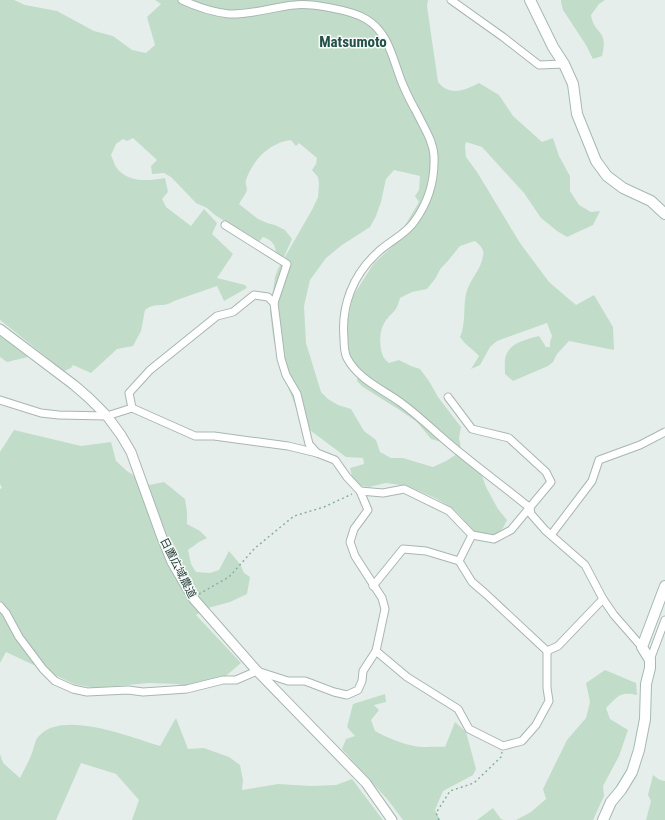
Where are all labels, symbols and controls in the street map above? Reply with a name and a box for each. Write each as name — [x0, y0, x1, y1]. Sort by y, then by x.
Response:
district label: Matsumoto — [319, 33, 387, 51]
street label: 日置広域農道 — [157, 536, 199, 600]

